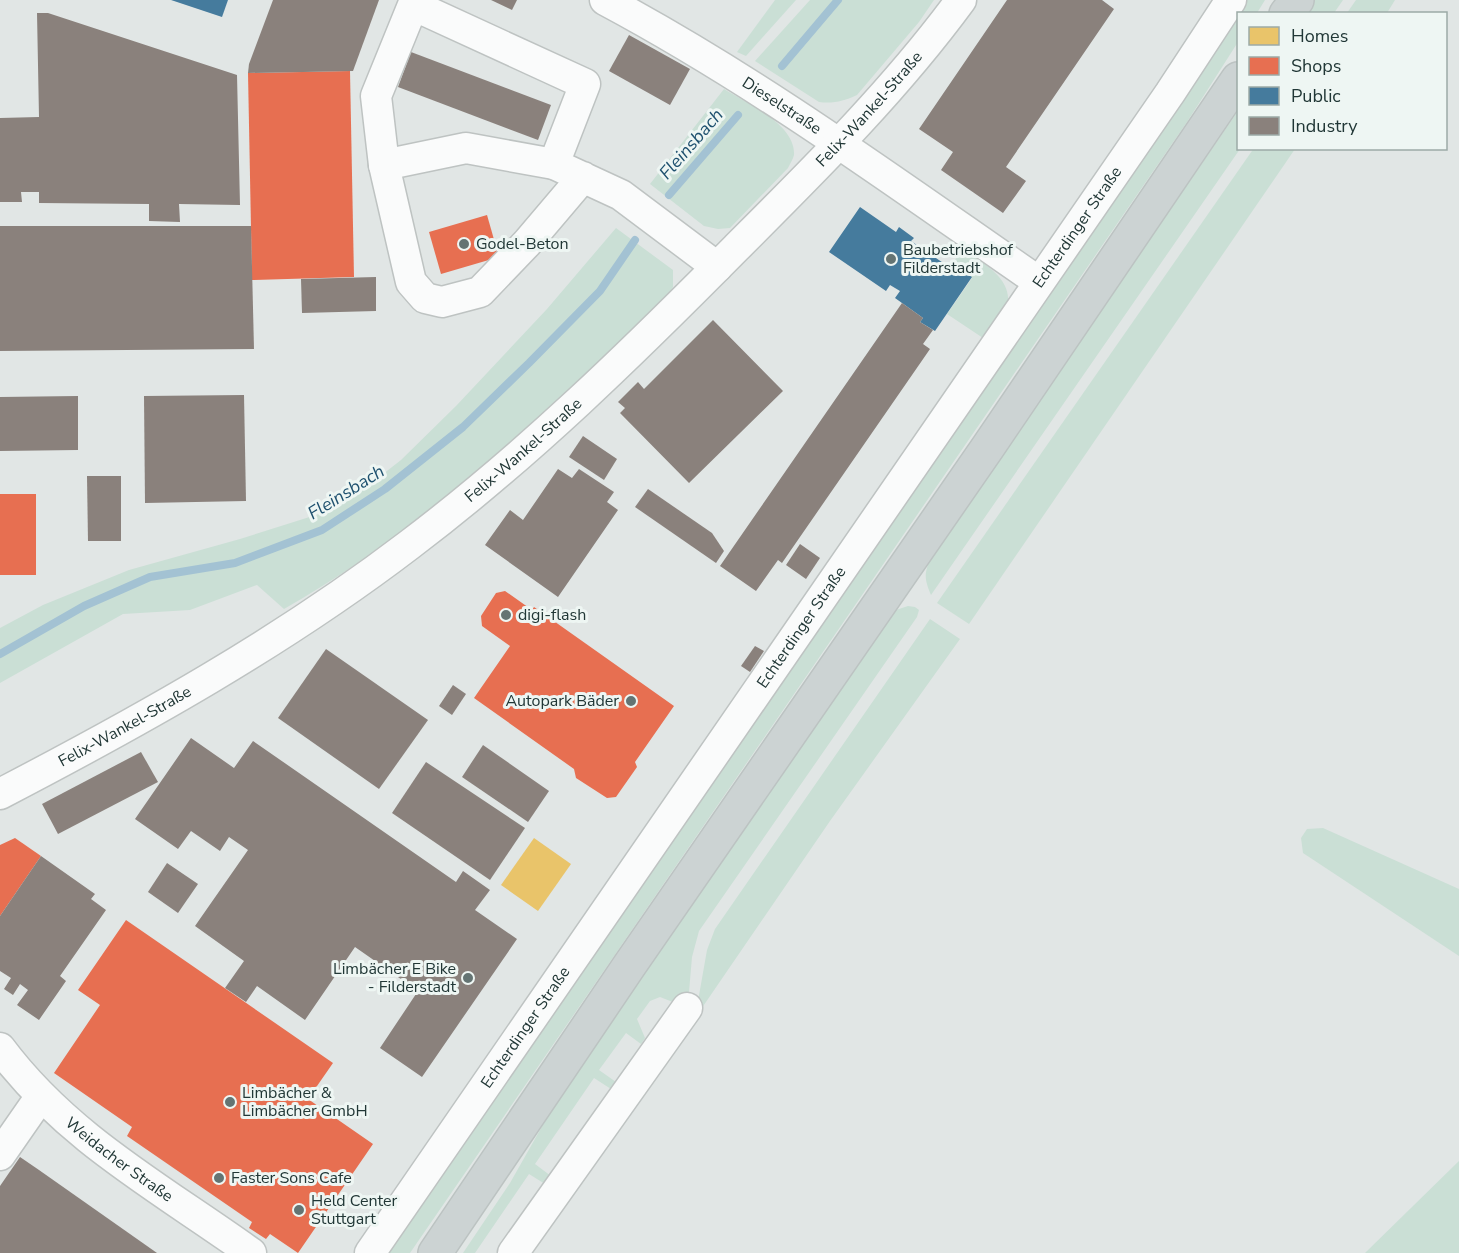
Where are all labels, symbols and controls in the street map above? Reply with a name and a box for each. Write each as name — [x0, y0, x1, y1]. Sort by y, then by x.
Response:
legend — [1237, 12, 1447, 150]
text: Homes — [1291, 24, 1348, 48]
street label: Felix-Wankel-Straße — [811, 47, 927, 172]
text: Shops — [1291, 54, 1341, 78]
street label: Dieselstraße — [738, 72, 826, 140]
text: Public — [1291, 84, 1341, 108]
water label: Fleinsbach — [654, 104, 728, 184]
text: Industry — [1291, 114, 1358, 138]
street label: Echterdinger Straße — [1028, 162, 1127, 293]
place label: Godel-Beton — [476, 233, 569, 255]
marker: Godel-Beton — [457, 237, 471, 251]
place label: Baubetriebshof Filderstadt — [903, 239, 1014, 279]
marker: Baubetriebshof Filderstadt — [884, 252, 898, 266]
street label: Felix-Wankel-Straße — [460, 393, 587, 508]
water label: Fleinsbach — [303, 459, 389, 525]
street label: Echterdinger Straße — [752, 562, 851, 693]
place label: digi-flash — [518, 604, 586, 626]
marker: digi-flash — [499, 608, 513, 622]
street label: Felix-Wankel-Straße — [55, 681, 195, 772]
place label: Autopark Bäder — [505, 690, 619, 712]
marker: Autopark Bäder — [624, 694, 638, 708]
place label: Limbächer E Bike - Filderstadt — [333, 958, 456, 998]
street label: Echterdinger Straße — [476, 962, 575, 1093]
marker: Limbächer E Bike - Filderstadt — [461, 971, 475, 985]
place label: Limbächer & Limbächer GmbH — [242, 1082, 368, 1122]
marker: Limbächer & Limbächer GmbH — [223, 1095, 237, 1109]
street label: Weidacher Straße — [60, 1112, 177, 1207]
place label: Faster Sons Cafe — [231, 1167, 352, 1189]
marker: Faster Sons Cafe — [212, 1171, 226, 1185]
place label: Held Center Stuttgart — [311, 1190, 398, 1230]
marker: Held Center Stuttgart — [292, 1203, 306, 1217]

